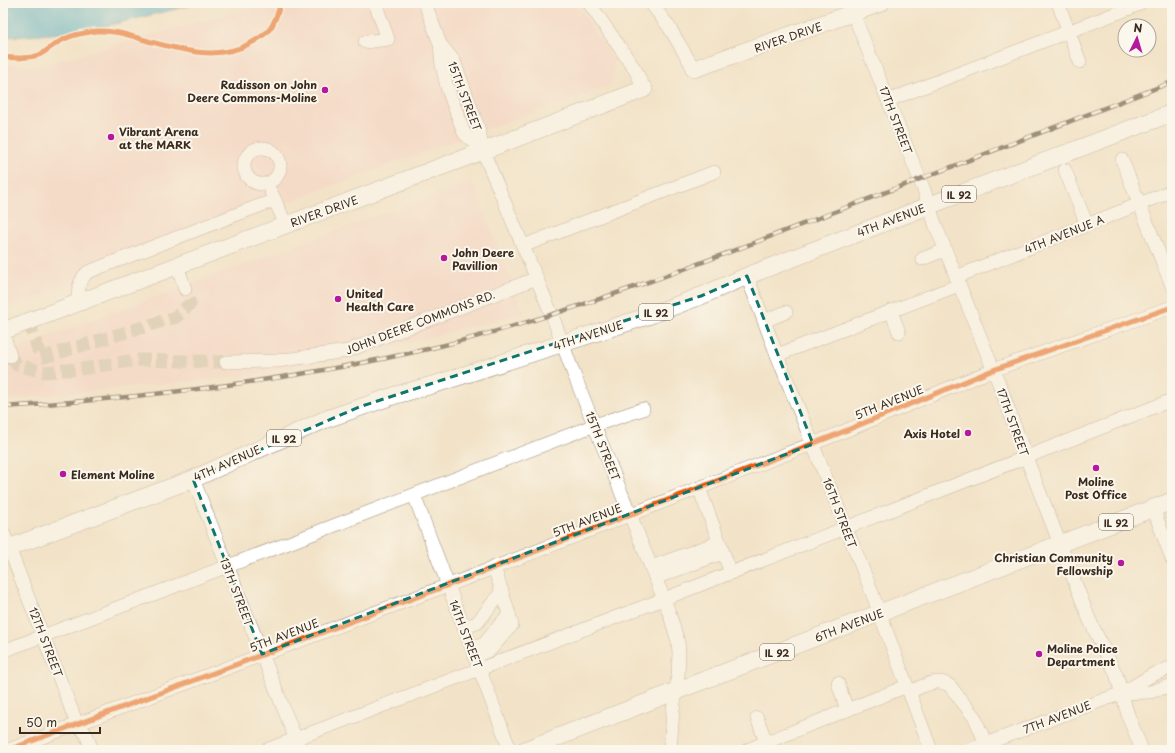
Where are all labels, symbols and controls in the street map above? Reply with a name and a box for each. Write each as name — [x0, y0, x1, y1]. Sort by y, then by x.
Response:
street label: RIVER DRIVE — [752, 17, 824, 57]
north arrow — [1117, 18, 1157, 58]
text: N — [1133, 19, 1143, 36]
street label: 15TH STREET — [444, 59, 486, 133]
place label: Radisson on John Deere Commons-Moline — [187, 76, 318, 106]
street label: 17TH STREET — [875, 84, 917, 157]
marker: Radisson on John Deere Commons-Moline — [320, 85, 330, 95]
place label: Vibrant Arena at the MARK — [119, 123, 199, 153]
marker: Vibrant Arena at the MARK — [106, 132, 116, 142]
road number: IL 92 — [942, 186, 976, 202]
street label: RIVER DRIVE — [288, 191, 360, 231]
street label: 4TH AVENUE — [854, 199, 928, 241]
street label: 4TH AVENUE A — [1022, 210, 1106, 258]
place label: John Deere Pavillion — [452, 244, 514, 274]
marker: John Deere Pavillion — [439, 253, 449, 263]
place label: United Health Care — [346, 285, 414, 315]
street label: JOHN DEERE COMMONS RD. — [343, 286, 497, 358]
marker: United Health Care — [333, 294, 343, 304]
road number: IL 92 — [639, 304, 673, 320]
street label: 4TH AVENUE — [551, 316, 625, 354]
street label: 5TH AVENUE — [852, 380, 926, 424]
street label: 17TH STREET — [993, 385, 1033, 459]
street label: 15TH STREET — [581, 409, 625, 483]
place label: Axis Hotel — [904, 425, 960, 442]
marker: Axis Hotel — [963, 428, 973, 438]
road number: IL 92 — [267, 430, 301, 446]
street label: 4TH AVENUE — [191, 441, 264, 485]
marker: Moline Post Office — [1091, 463, 1101, 473]
place label: Element Moline — [71, 466, 156, 483]
marker: Element Moline — [58, 469, 68, 479]
place label: Moline Post Office — [1065, 473, 1127, 503]
street label: 16TH STREET — [819, 475, 861, 551]
street label: 5TH AVENUE — [550, 499, 624, 541]
road number: IL 92 — [1099, 514, 1133, 530]
place label: Christian Community Fellowship — [994, 549, 1113, 579]
street label: 13TH STREET — [216, 555, 258, 629]
marker: Christian Community Fellowship — [1116, 558, 1126, 568]
street label: 14TH STREET — [445, 597, 487, 671]
street label: 6TH AVENUE — [812, 604, 886, 646]
street label: 12TH STREET — [25, 605, 67, 680]
street label: 5TH AVENUE — [247, 614, 321, 656]
place label: Moline Police Department — [1047, 640, 1118, 670]
road number: IL 92 — [760, 644, 794, 660]
marker: Moline Police Department — [1034, 649, 1044, 659]
street label: 7TH AVENUE — [1021, 696, 1094, 738]
scale bar — [20, 709, 100, 735]
text: 50 m — [26, 713, 57, 731]

